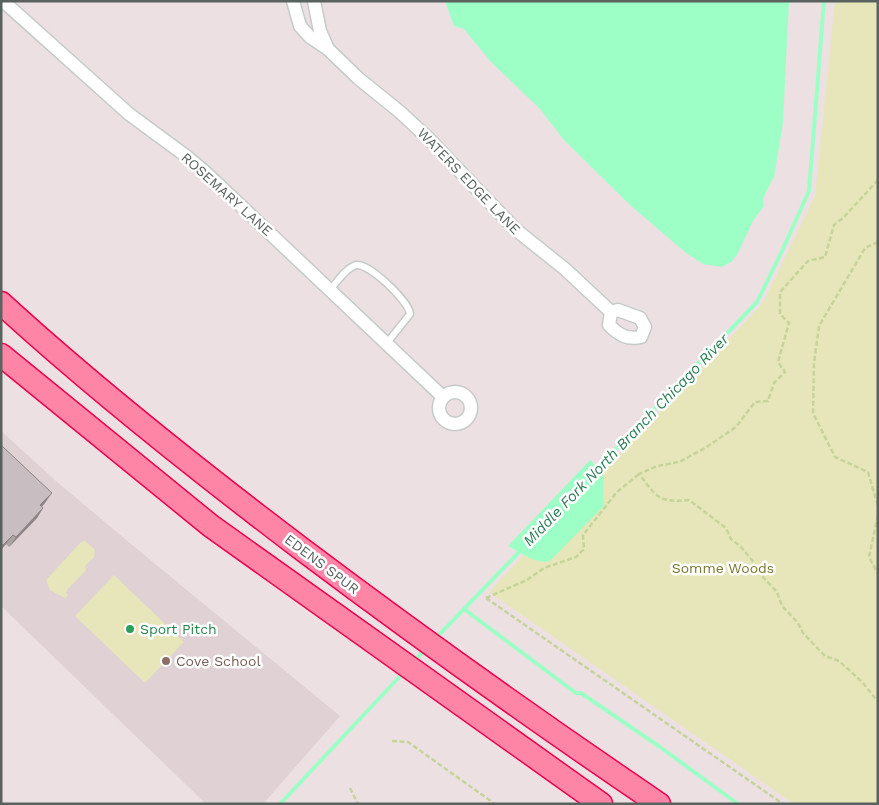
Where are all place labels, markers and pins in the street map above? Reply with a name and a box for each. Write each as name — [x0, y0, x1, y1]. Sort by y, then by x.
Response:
place label: Sport Pitch — [140, 621, 217, 637]
marker: Sport Pitch — [124, 623, 136, 635]
place label: Cove School — [176, 653, 261, 669]
marker: Cove School — [160, 655, 172, 667]

